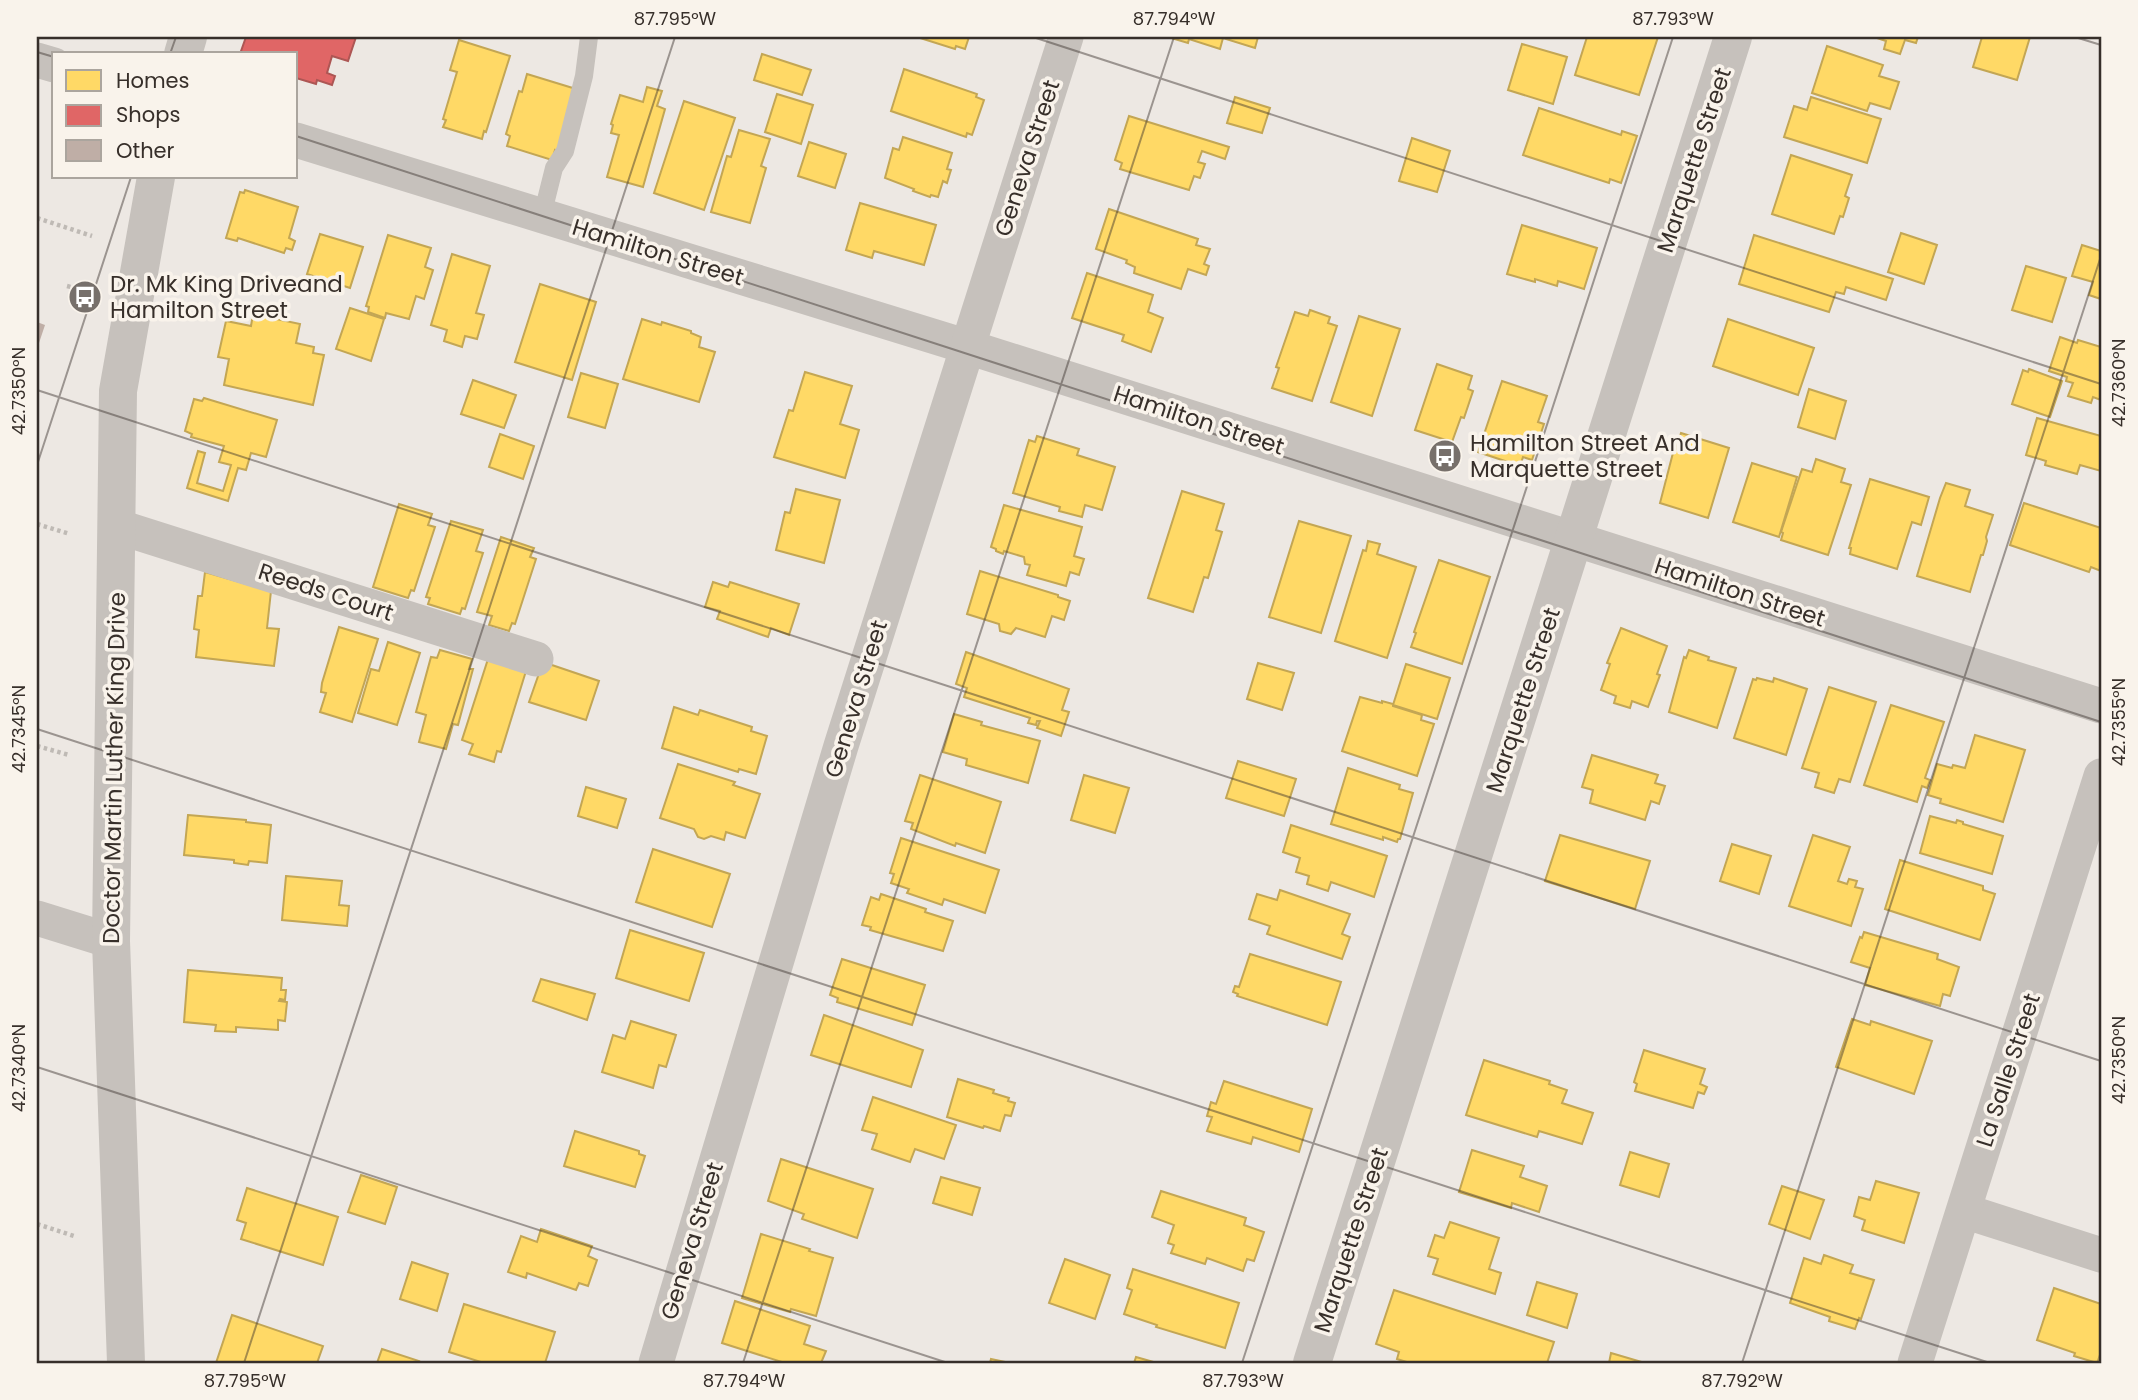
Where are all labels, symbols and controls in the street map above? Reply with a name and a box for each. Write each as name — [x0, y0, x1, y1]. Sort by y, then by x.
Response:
text: 87.795°W — [634, 6, 717, 31]
text: 87.794°W — [1133, 6, 1216, 31]
text: 87.793°W — [1632, 6, 1714, 31]
legend — [52, 52, 298, 178]
street label: Marquette Street — [1649, 63, 1739, 257]
text: Homes — [116, 66, 190, 95]
street label: Geneva Street — [987, 76, 1067, 240]
text: Shops — [116, 100, 180, 129]
text: Other — [116, 136, 175, 165]
street label: Hamilton Street — [568, 211, 748, 293]
place label: Dr. Mk King Driveand Hamilton Street — [110, 268, 343, 326]
bus stop icon: Dr. Mk King Driveand Hamilton Street — [66, 278, 104, 316]
text: 42.7360°N — [2106, 339, 2131, 427]
text: 42.7350°N — [6, 347, 31, 435]
street label: Hamilton Street — [1110, 377, 1288, 463]
place label: Hamilton Street And Marquette Street — [1470, 427, 1700, 485]
bus stop icon: Hamilton Street And Marquette Street — [1426, 437, 1464, 475]
street label: Hamilton Street — [1651, 549, 1829, 635]
street label: Reeds Court — [254, 555, 398, 629]
street label: Doctor Martin Luther King Drive — [95, 592, 133, 944]
street label: Marquette Street — [1478, 603, 1568, 797]
street label: Geneva Street — [817, 616, 895, 782]
text: 42.7355°N — [2106, 678, 2131, 766]
text: 42.7345°N — [6, 685, 31, 773]
street label: La Salle Street — [1968, 989, 2048, 1151]
text: 42.7350°N — [2106, 1016, 2131, 1104]
text: 42.7340°N — [6, 1024, 31, 1112]
street label: Marquette Street — [1306, 1143, 1396, 1337]
street label: Geneva Street — [653, 1158, 731, 1324]
text: 87.795°W — [204, 1368, 287, 1393]
text: 87.794°W — [703, 1368, 786, 1393]
text: 87.793°W — [1202, 1368, 1284, 1393]
text: 87.792°W — [1701, 1368, 1783, 1393]

